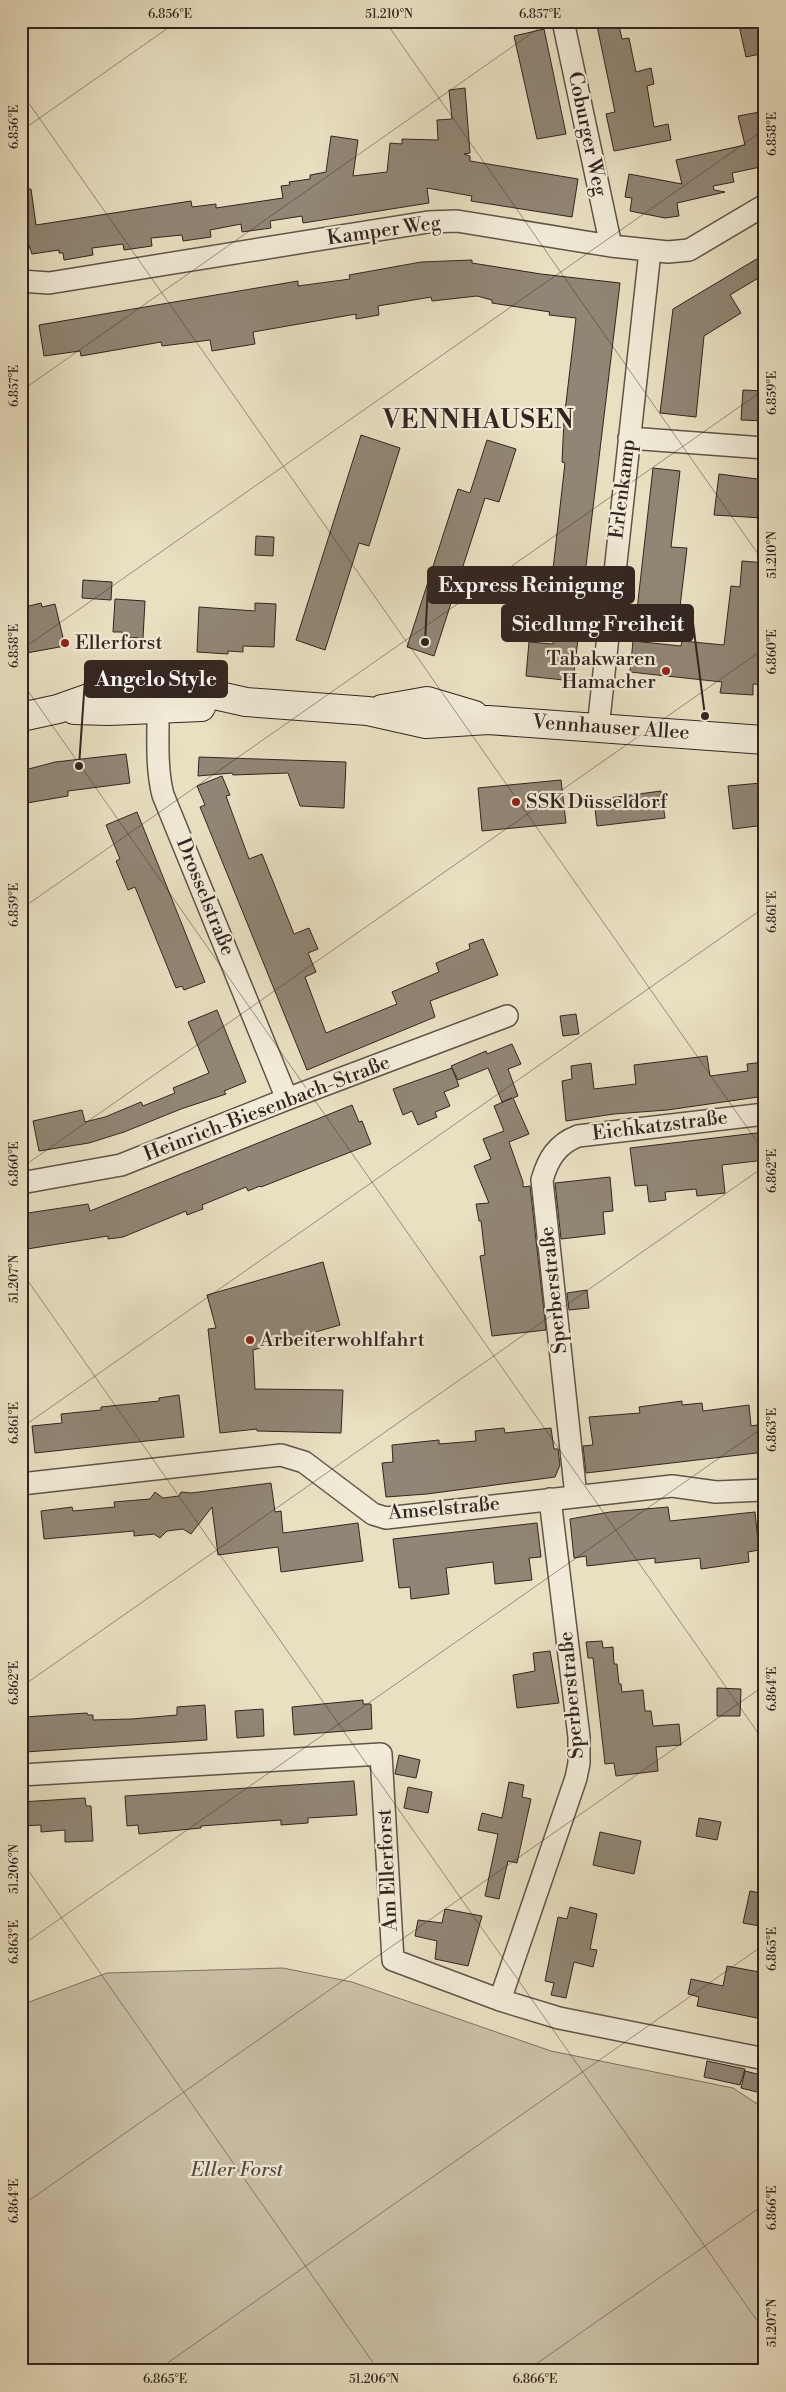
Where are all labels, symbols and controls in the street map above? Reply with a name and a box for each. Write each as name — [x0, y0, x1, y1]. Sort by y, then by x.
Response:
text: 6.856°E — [148, 7, 192, 22]
text: 51.210°N — [365, 7, 413, 22]
text: 6.857°E — [519, 7, 561, 22]
street label: Coburger Weg — [562, 70, 613, 199]
text: 6.856°E — [7, 105, 22, 149]
text: 6.858°E — [765, 112, 780, 156]
street label: Kamper Weg — [325, 211, 443, 251]
text: 6.857°E — [7, 365, 22, 407]
text: 6.859°E — [765, 371, 780, 415]
district label: VENNHAUSEN — [382, 405, 575, 436]
street label: Erlenkamp — [604, 438, 642, 540]
text: 51.210°N — [765, 531, 780, 579]
callout: Express Reinigung — [428, 567, 634, 603]
text: Express Reinigung — [438, 573, 625, 599]
callout: Siedlung Freiheit — [502, 605, 693, 641]
text: Siedlung Freiheit — [512, 612, 685, 638]
text: 6.858°E — [7, 624, 22, 668]
text: 6.860°E — [765, 629, 780, 675]
place label: Ellerforst — [75, 631, 163, 656]
marker: Ellerforst — [59, 637, 71, 649]
place label: Tabakwaren Hamacher — [547, 647, 656, 695]
callout: Angelo Style — [85, 661, 227, 697]
marker: Tabakwaren Hamacher — [660, 665, 672, 677]
text: Angelo Style — [94, 667, 217, 693]
street label: Vennhauser Allee — [531, 710, 690, 746]
place label: SSK Düsseldorf — [526, 790, 668, 815]
marker: SSK Düsseldorf — [510, 796, 522, 808]
street label: Drosselstraße — [170, 834, 240, 960]
text: 6.859°E — [7, 883, 22, 927]
text: 6.861°E — [765, 891, 780, 933]
street label: Heinrich-Biesenbach-Straße — [140, 1050, 394, 1168]
street label: Eichkatzstraße — [591, 1105, 729, 1147]
text: 6.860°E — [7, 1141, 22, 1187]
text: 6.862°E — [765, 1149, 780, 1193]
street label: Sperberstraße — [535, 1225, 573, 1355]
text: 51.207°N — [7, 1255, 22, 1303]
place label: Arbeiterwohlfahrt — [259, 1328, 425, 1353]
marker: Arbeiterwohlfahrt — [244, 1334, 256, 1346]
text: 6.861°E — [7, 1402, 22, 1444]
text: 6.863°E — [765, 1408, 780, 1452]
street label: Amselstraße — [386, 1492, 501, 1526]
street label: Sperberstraße — [554, 1630, 590, 1760]
text: 6.862°E — [7, 1661, 22, 1705]
text: 6.864°E — [765, 1667, 780, 1711]
street label: Am Ellerforst — [372, 1808, 404, 1933]
text: 51.206°N — [7, 1844, 22, 1894]
text: 6.863°E — [7, 1920, 22, 1964]
text: 6.865°E — [765, 1927, 780, 1971]
park label: Eller Forst — [190, 2158, 284, 2183]
text: 6.864°E — [7, 2179, 22, 2223]
text: 6.866°E — [765, 2186, 780, 2230]
text: 51.207°N — [765, 2299, 780, 2347]
text: 6.865°E — [143, 2372, 187, 2387]
text: 51.206°N — [349, 2372, 399, 2387]
text: 6.866°E — [513, 2372, 557, 2387]

